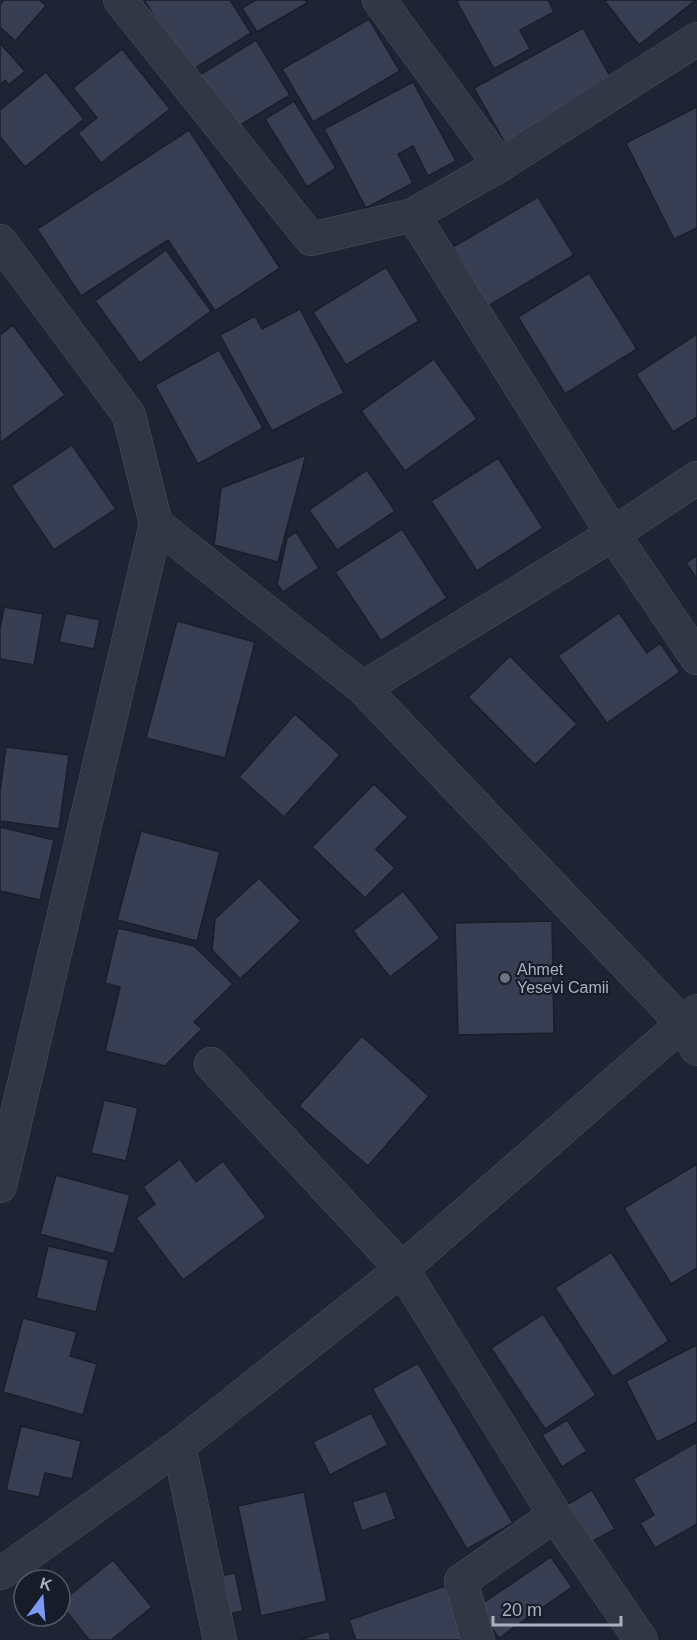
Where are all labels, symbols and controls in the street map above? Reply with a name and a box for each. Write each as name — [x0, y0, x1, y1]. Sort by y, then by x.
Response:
place label: Ahmet Yesevi Camii — [517, 961, 609, 996]
marker: Ahmet Yesevi Camii — [498, 971, 512, 985]
north arrow — [12, 1568, 72, 1628]
text: K — [38, 1574, 54, 1594]
scale bar — [493, 1589, 620, 1627]
text: 20 m — [502, 1600, 542, 1620]

